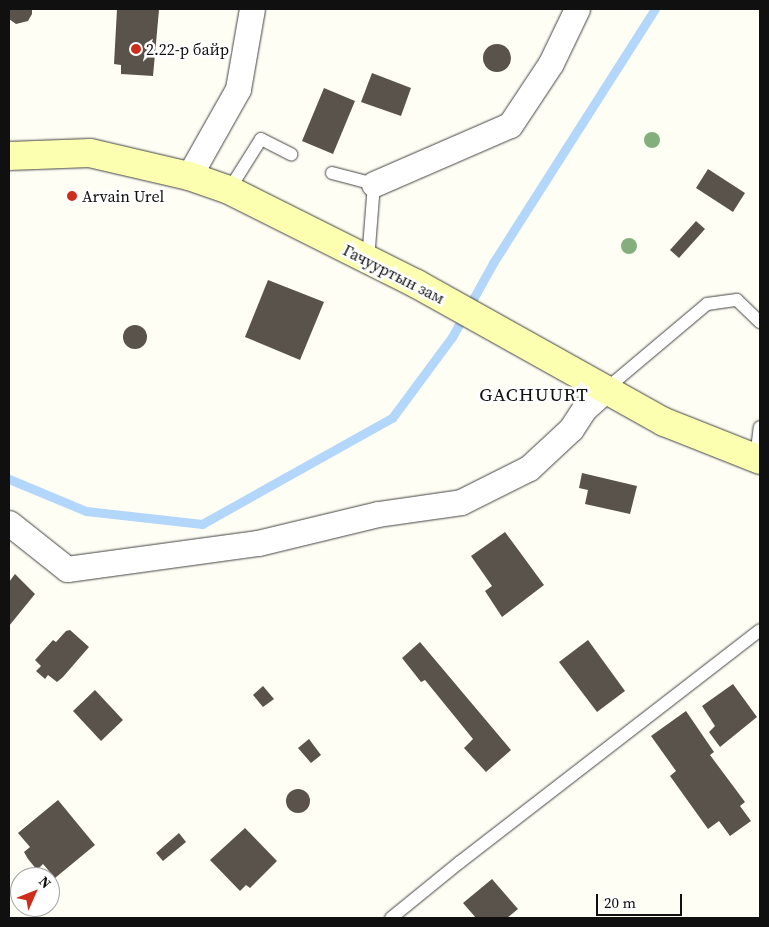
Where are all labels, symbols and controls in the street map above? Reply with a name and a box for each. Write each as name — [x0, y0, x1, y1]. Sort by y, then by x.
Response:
place label: 2.22-р байр — [146, 39, 229, 59]
marker: 2.22-р байр — [130, 43, 142, 55]
place label: Arvain Urel — [82, 186, 164, 206]
marker: Arvain Urel — [66, 190, 78, 202]
street label: Гачууртын зам — [340, 240, 448, 308]
district label: GACHUURT — [478, 384, 590, 406]
north arrow — [10, 867, 60, 917]
text: N — [34, 872, 56, 893]
scale bar — [599, 884, 685, 916]
text: 20 m — [604, 892, 636, 913]

